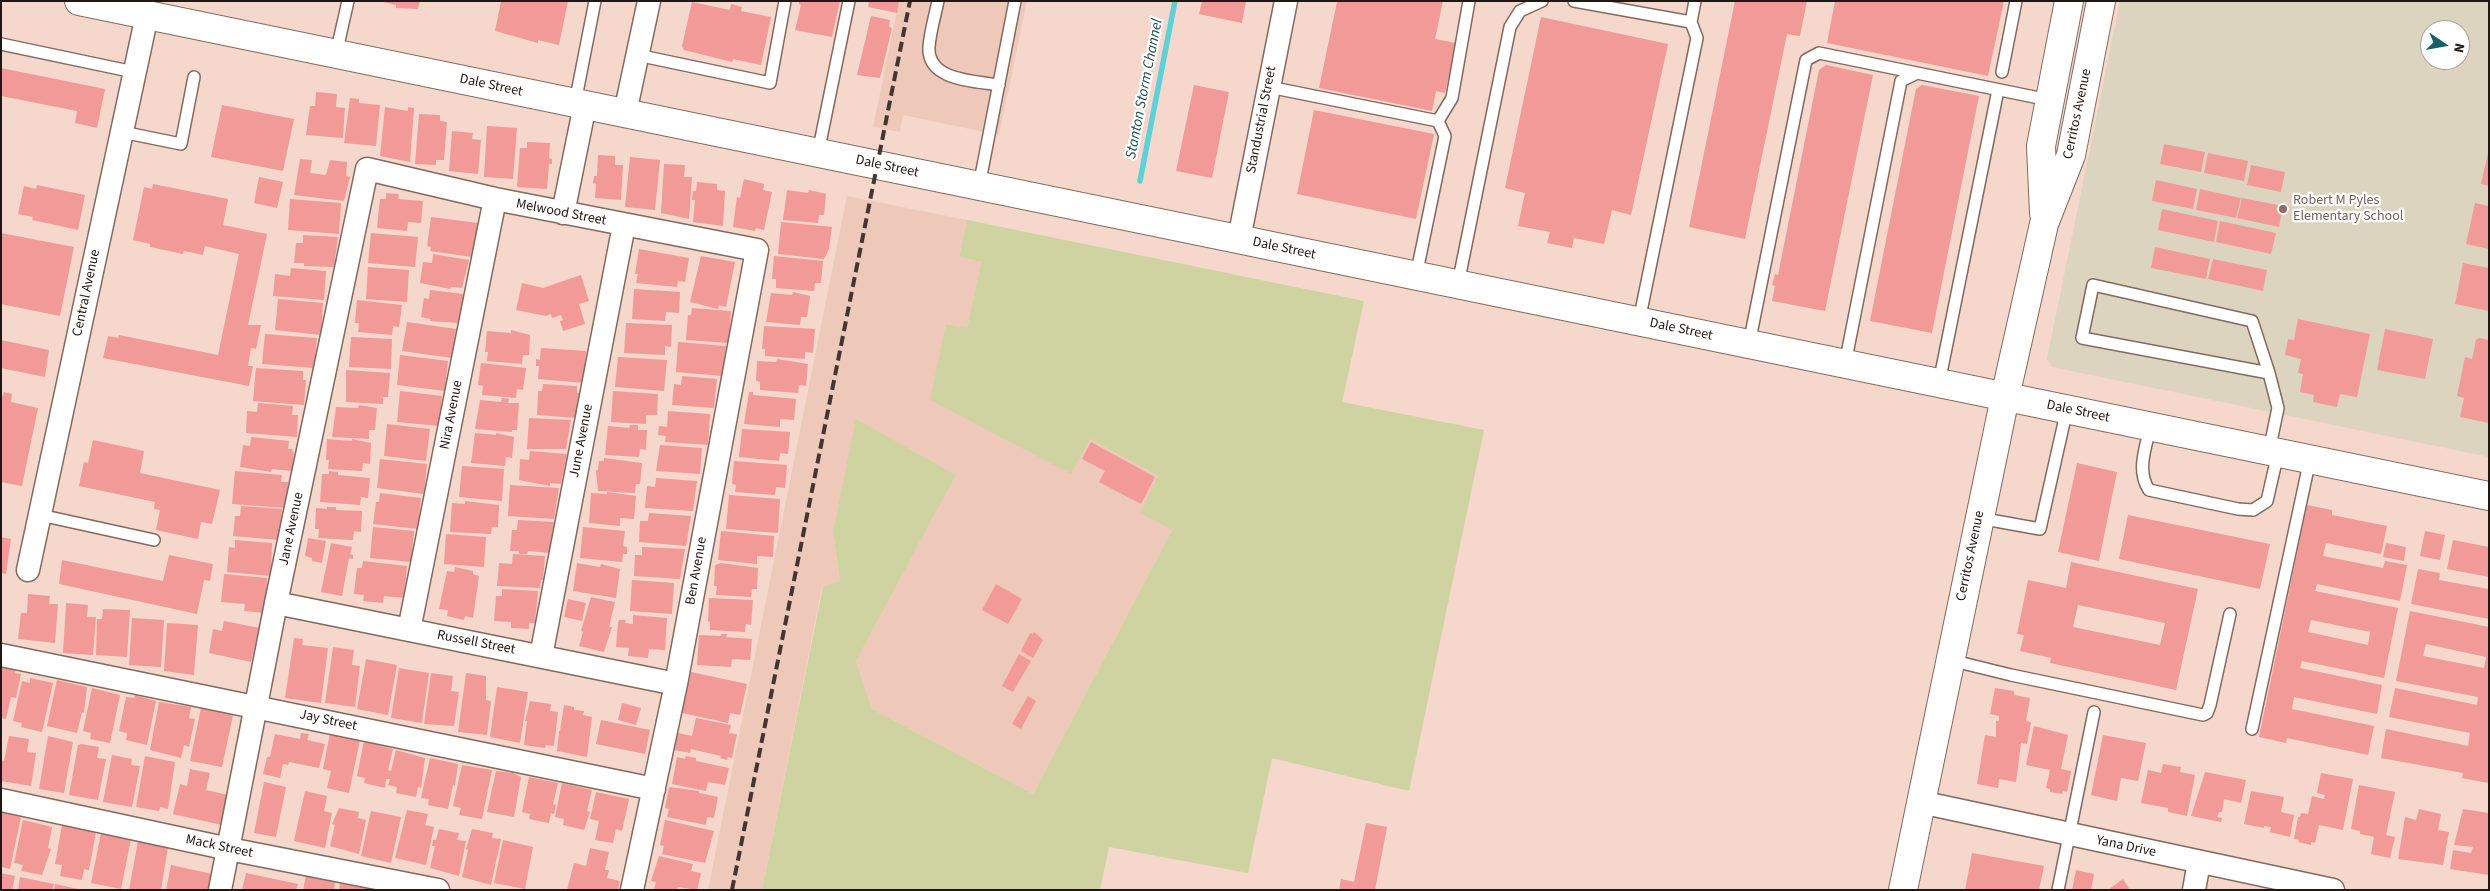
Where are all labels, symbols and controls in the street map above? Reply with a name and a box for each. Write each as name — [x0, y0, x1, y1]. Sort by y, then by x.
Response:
water label: Stanton Storm Channel — [1123, 17, 1167, 161]
north arrow — [2420, 20, 2470, 70]
text: N — [2448, 41, 2469, 55]
street label: Standustrial Street — [1243, 65, 1281, 175]
street label: Cerritos Avenue — [2060, 67, 2096, 161]
street label: Dale Street — [458, 71, 524, 101]
street label: Dale Street — [854, 152, 920, 182]
place label: Robert M Pyles Elementary School — [2293, 193, 2403, 226]
street label: Melwood Street — [514, 196, 608, 230]
marker: Robert M Pyles Elementary School — [2277, 203, 2289, 215]
street label: Dale Street — [1251, 234, 1317, 264]
street label: Central Avenue — [70, 248, 104, 338]
street label: Dale Street — [1648, 315, 1714, 345]
street label: Nira Avenue — [437, 379, 467, 451]
street label: Dale Street — [2045, 397, 2111, 427]
street label: June Avenue — [567, 403, 597, 479]
street label: Jane Avenue — [276, 491, 308, 567]
street label: Cerritos Avenue — [1953, 509, 1989, 603]
street label: Ben Avenue — [683, 536, 711, 606]
street label: Russell Street — [435, 627, 517, 659]
street label: Jay Street — [298, 707, 358, 735]
street label: Mack Street — [184, 832, 254, 862]
street label: Yana Drive — [2095, 832, 2157, 862]

